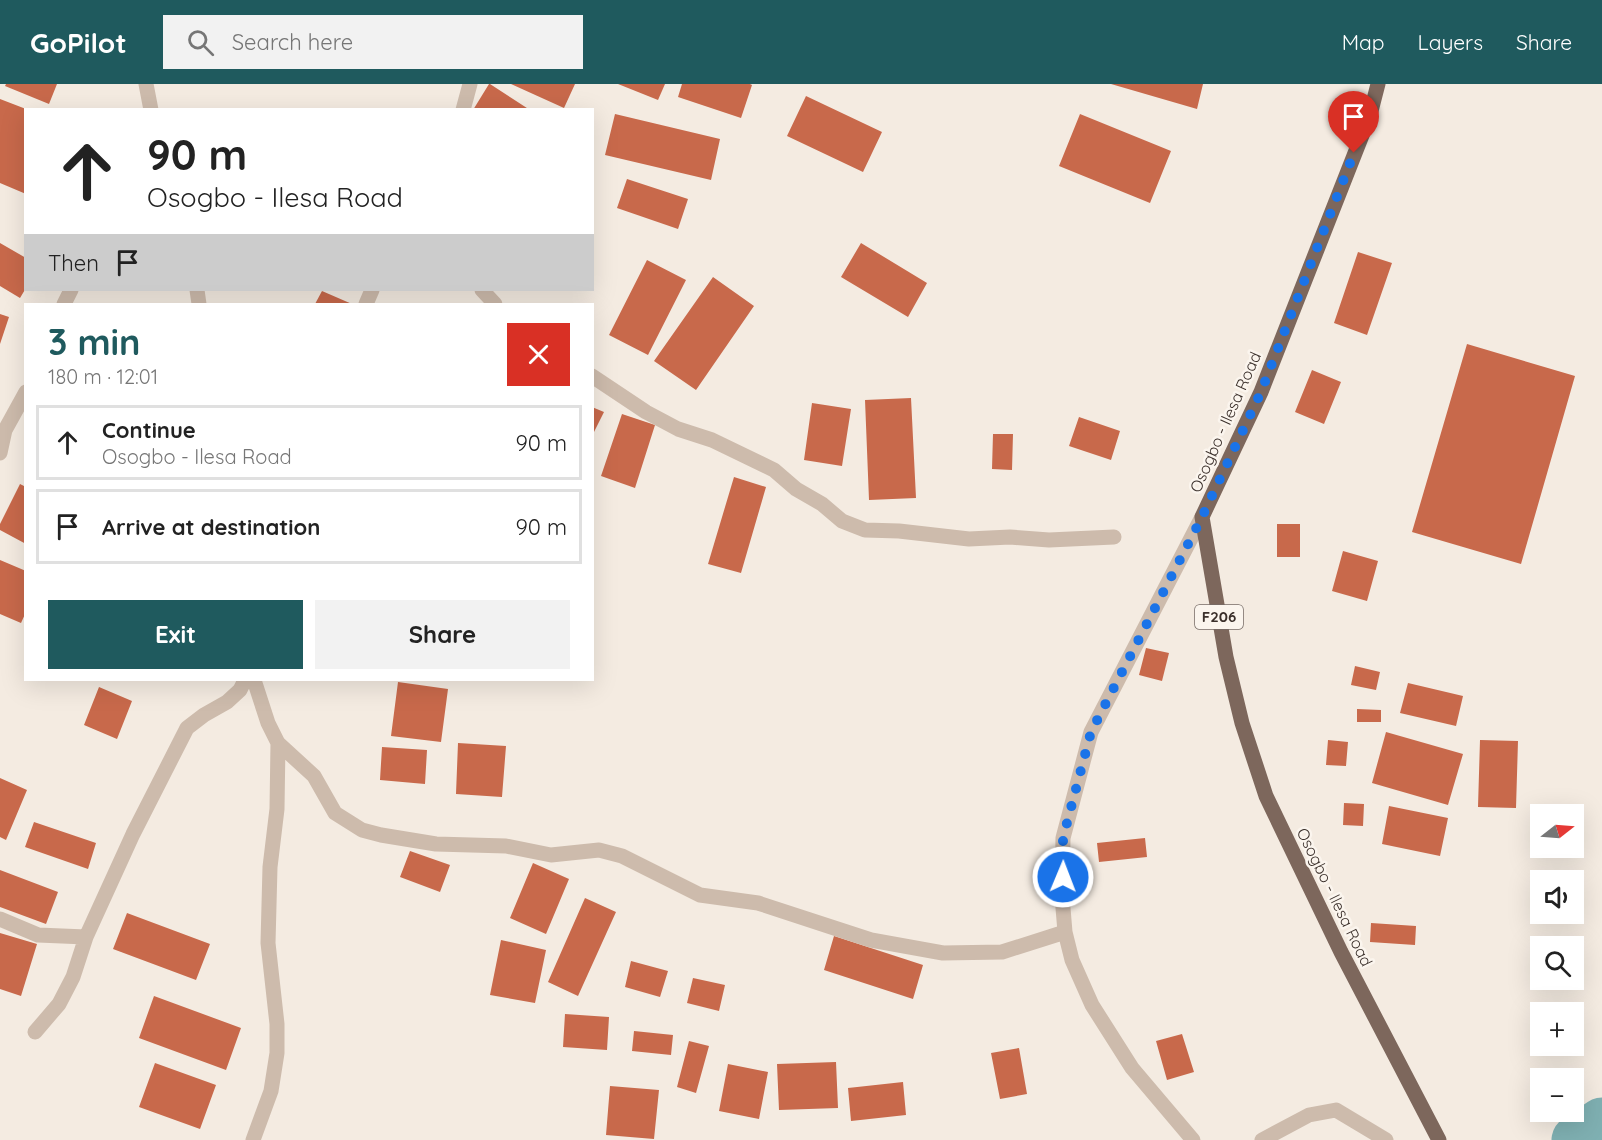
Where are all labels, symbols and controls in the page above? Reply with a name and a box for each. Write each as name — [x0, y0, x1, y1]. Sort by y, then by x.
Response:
search box — [163, 15, 583, 69]
text: GoPilot — [30, 25, 127, 60]
icon: search — [184, 26, 217, 59]
text: Search here — [232, 28, 353, 56]
text: Map — [1342, 29, 1385, 55]
text: Layers — [1418, 29, 1483, 55]
text: Share — [1516, 29, 1572, 55]
pin — [1328, 91, 1379, 153]
icon: arrive — [1337, 100, 1370, 133]
text: 90 m — [147, 128, 247, 181]
icon: ahead — [48, 132, 126, 210]
text: Osogbo - Ilesa Road — [147, 180, 403, 214]
icon: arrive — [111, 246, 144, 279]
text: Then — [48, 249, 99, 277]
text: 3 min — [48, 319, 141, 364]
button: close — [507, 323, 570, 386]
street label: Osogbo - Ilesa Road — [1185, 349, 1265, 495]
text: 180 m · 12:01 — [48, 364, 158, 389]
text: Continue — [102, 416, 196, 444]
icon: ahead — [51, 426, 84, 459]
text: 90 m — [516, 429, 567, 457]
text: Osogbo - Ilesa Road — [102, 444, 292, 469]
icon: arrive — [51, 510, 84, 543]
text: Arrive at destination — [102, 513, 320, 541]
text: 90 m — [516, 513, 567, 541]
button: Exit — [48, 600, 303, 669]
button: Share — [315, 600, 570, 669]
road number: F206 — [1195, 605, 1243, 629]
north arrow — [1530, 804, 1584, 858]
map controls — [1530, 804, 1584, 1122]
street label: Osogbo - Ilesa Road — [1293, 824, 1377, 970]
position arrow — [1031, 845, 1095, 909]
button: sound — [1530, 870, 1584, 924]
button: search — [1530, 936, 1584, 990]
button: + — [1530, 1002, 1584, 1056]
button: − — [1530, 1068, 1584, 1122]

